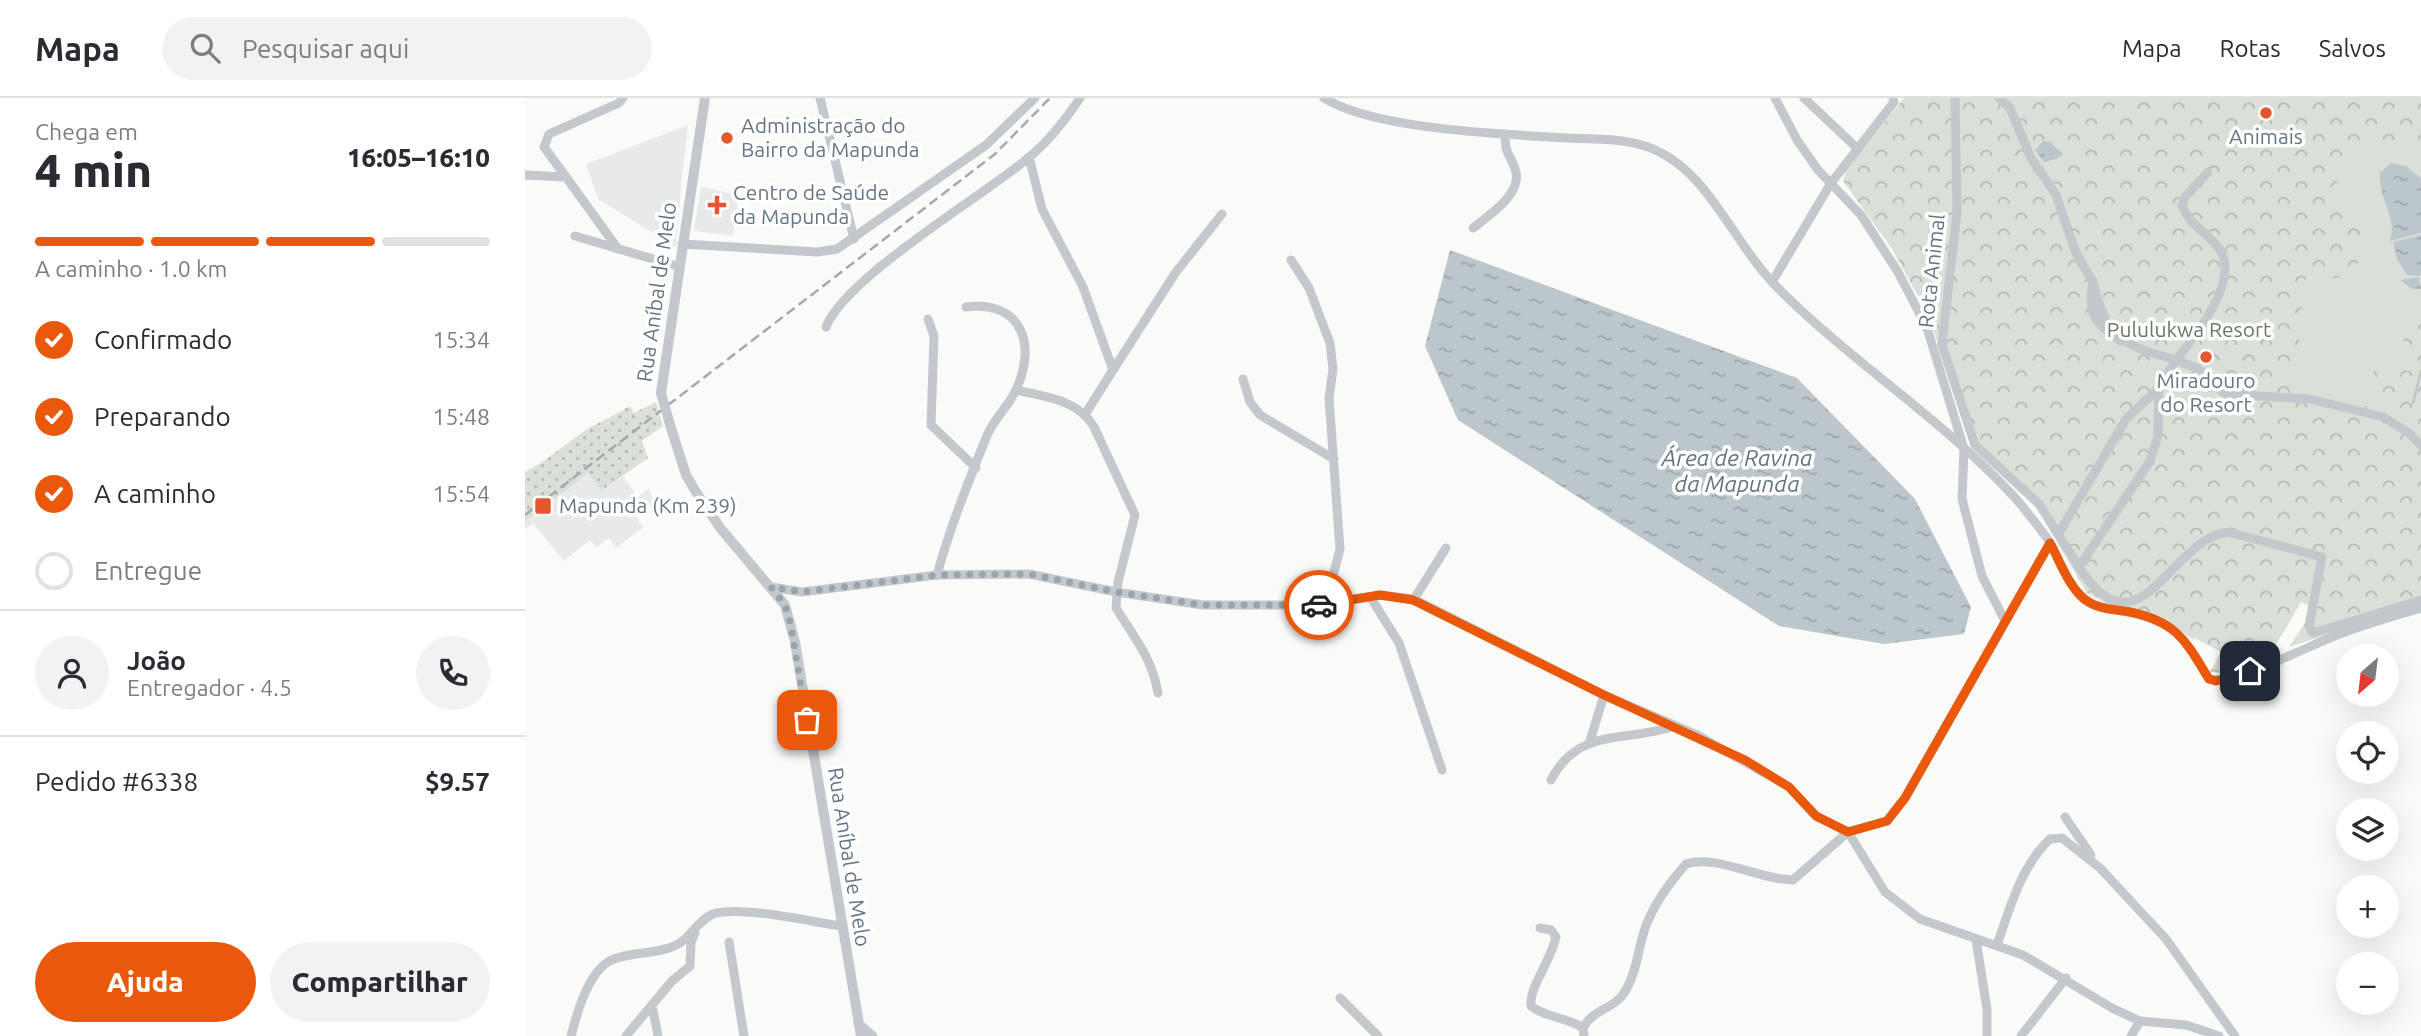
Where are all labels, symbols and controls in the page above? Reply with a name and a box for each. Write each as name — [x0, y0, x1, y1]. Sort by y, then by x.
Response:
search box — [162, 17, 652, 80]
icon: search — [186, 29, 224, 67]
text: Mapa — [35, 30, 120, 67]
text: Pesquisar aqui — [242, 34, 409, 63]
text: Mapa — [2122, 35, 2182, 62]
text: Rotas — [2220, 35, 2281, 62]
text: Salvos — [2319, 35, 2386, 62]
marker: Animais — [2258, 105, 2274, 121]
place label: Administração do Bairro da Mapunda — [741, 113, 920, 161]
text: Chega em — [35, 119, 138, 144]
place label: Animais — [2229, 124, 2303, 148]
marker: Administração do Bairro da Mapunda — [719, 130, 735, 146]
text: 16:05–16:10 — [347, 143, 490, 172]
text: 4 min — [35, 144, 152, 196]
place label: Centro de Saúde da Mapunda — [733, 180, 889, 228]
marker: Centro de Saúde da Mapunda — [707, 195, 727, 215]
street label: Rua Aníbal de Melo — [632, 201, 680, 383]
street label: Rota Animal — [1913, 213, 1949, 329]
text: A caminho · 1.0 km — [35, 256, 227, 281]
park label: Pululukwa Resort — [2107, 317, 2271, 341]
icon: check — [35, 321, 73, 359]
text: Confirmado — [94, 325, 232, 354]
text: 15:34 — [432, 327, 490, 352]
marker: Miradouro do Resort — [2198, 349, 2214, 365]
place label: Miradouro do Resort — [2157, 368, 2255, 416]
icon: check — [35, 398, 73, 436]
text: Preparando — [94, 402, 231, 431]
text: 15:48 — [432, 404, 490, 429]
water label: Área de Ravina da Mapunda — [1661, 444, 1812, 496]
icon: check — [35, 475, 73, 513]
text: A caminho — [94, 479, 216, 508]
text: 15:54 — [432, 481, 490, 506]
place label: Mapunda (Km 239) — [559, 493, 737, 517]
marker: Mapunda (Km 239) — [533, 496, 553, 516]
text: Entregue — [94, 556, 202, 585]
courier — [1284, 570, 1354, 640]
icon: car — [1300, 586, 1338, 624]
button: person — [35, 636, 109, 710]
button: phone — [416, 636, 490, 710]
pin — [2220, 641, 2280, 701]
north arrow — [2336, 644, 2399, 707]
map controls — [2336, 644, 2399, 1015]
text: João — [127, 646, 186, 675]
icon: home — [2231, 652, 2269, 690]
text: Entregador · 4.5 — [127, 675, 292, 700]
pin — [777, 690, 837, 750]
icon: bag — [788, 701, 826, 739]
button: locate — [2336, 721, 2399, 784]
street label: Rua Aníbal de Melo — [824, 766, 876, 948]
text: Pedido #6338 — [35, 767, 198, 796]
text: $9.57 — [425, 767, 490, 796]
button: layers — [2336, 798, 2399, 861]
button: + — [2336, 875, 2399, 938]
button: Ajuda — [35, 942, 256, 1022]
button: Compartilhar — [270, 942, 490, 1022]
button: − — [2336, 952, 2399, 1015]

